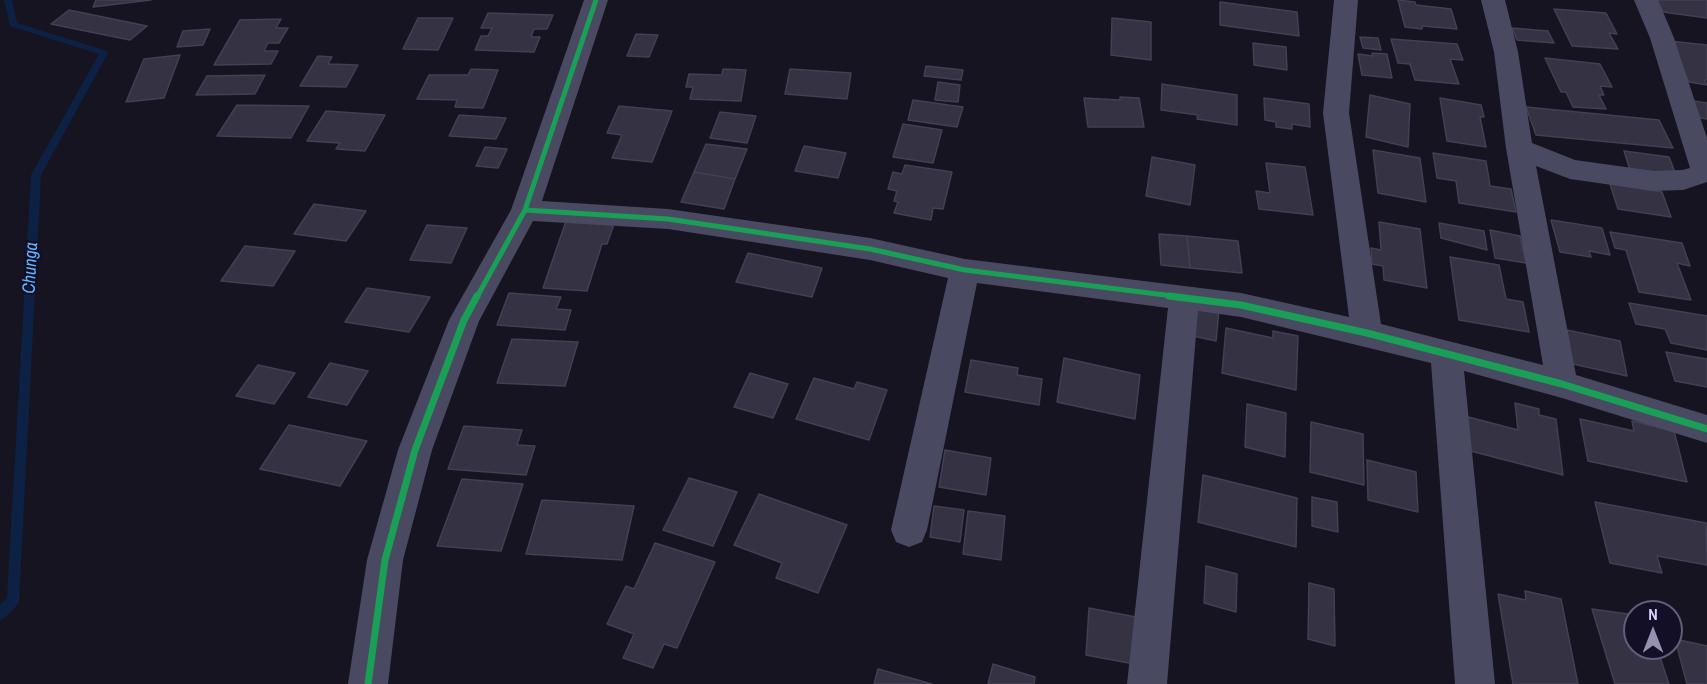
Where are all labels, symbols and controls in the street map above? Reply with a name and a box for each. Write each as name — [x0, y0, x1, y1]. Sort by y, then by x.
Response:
water label: Chunga — [19, 242, 43, 294]
north arrow — [1623, 600, 1683, 660]
text: N — [1648, 603, 1658, 625]

